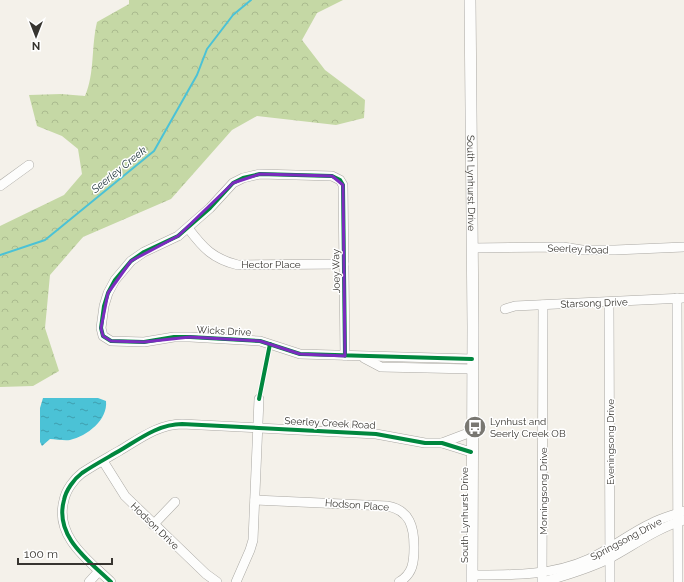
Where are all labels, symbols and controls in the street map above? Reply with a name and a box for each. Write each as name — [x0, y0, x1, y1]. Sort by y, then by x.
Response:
north arrow — [16, 16, 56, 56]
text: N — [32, 39, 40, 52]
street label: South Lynhurst Drive — [466, 135, 478, 231]
water label: Seerley Creek — [88, 144, 149, 197]
street label: Seerley Road — [547, 242, 609, 256]
street label: Joey Way — [330, 248, 342, 293]
street label: Hector Place — [241, 259, 301, 270]
street label: Starsong Drive — [560, 296, 628, 310]
street label: Wicks Drive — [196, 324, 252, 338]
street label: Eveningsong Drive — [605, 399, 616, 485]
bus stop icon: Lynhust and Seerly Creek OB — [462, 414, 488, 440]
street label: Seerley Creek Road — [284, 415, 376, 431]
place label: Lynhust and Seerly Creek OB — [490, 416, 566, 439]
street label: Morningsong Drive — [538, 447, 549, 535]
street label: South Lynhurst Drive — [459, 467, 470, 563]
street label: Hodson Place — [325, 497, 390, 513]
street label: Hodson Drive — [129, 500, 181, 552]
street label: Springsong Drive — [588, 516, 664, 562]
scale bar — [18, 540, 112, 566]
text: 100 m — [24, 547, 58, 561]

